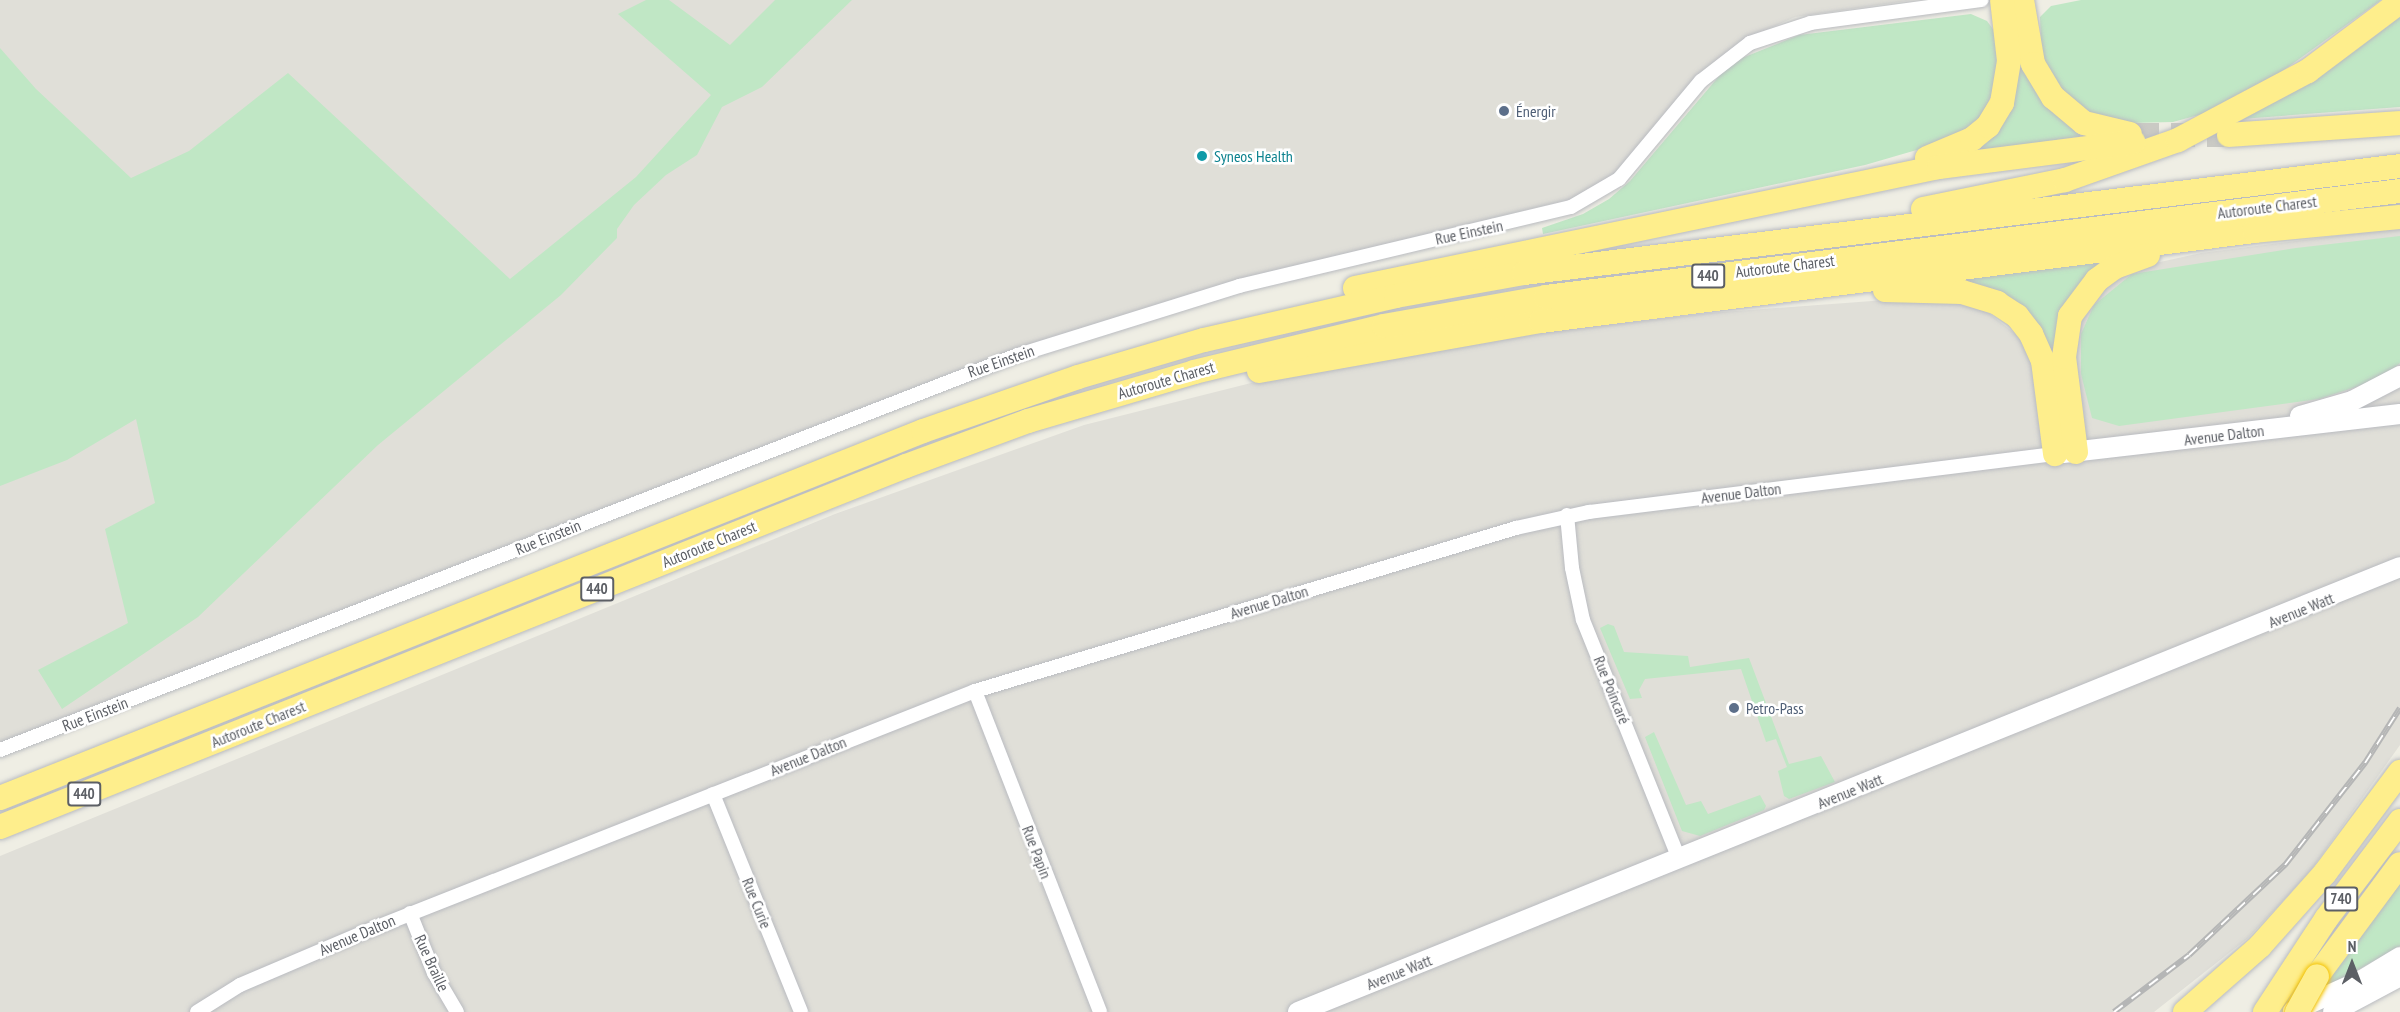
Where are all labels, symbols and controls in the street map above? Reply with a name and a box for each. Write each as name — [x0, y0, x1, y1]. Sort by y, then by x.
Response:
place label: Énergir — [1516, 101, 1556, 121]
marker: Énergir — [1497, 104, 1511, 118]
place label: Syneos Health — [1214, 146, 1293, 166]
marker: Syneos Health — [1195, 149, 1209, 163]
street label: Autoroute Charest — [2216, 191, 2318, 223]
street label: Rue Einstein — [1433, 215, 1505, 249]
street label: Autoroute Charest — [1734, 250, 1836, 282]
road number: 440 — [1690, 264, 1726, 288]
street label: Rue Einstein — [965, 341, 1037, 381]
street label: Autoroute Charest — [1115, 357, 1217, 403]
street label: Avenue Dalton — [2183, 421, 2265, 449]
street label: Avenue Dalton — [1700, 479, 1782, 507]
street label: Rue Einstein — [513, 515, 583, 559]
street label: Autoroute Charest — [659, 516, 759, 572]
road number: 440 — [579, 577, 615, 601]
street label: Avenue Dalton — [1228, 581, 1310, 623]
street label: Avenue Watt — [2265, 588, 2337, 632]
street label: Rue Poincaré — [1590, 653, 1634, 727]
street label: Rue Einstein — [59, 693, 131, 735]
street label: Autoroute Charest — [208, 696, 308, 752]
place label: Petro-Pass — [1746, 698, 1804, 718]
marker: Petro-Pass — [1727, 701, 1741, 715]
street label: Avenue Dalton — [767, 732, 849, 780]
street label: Avenue Watt — [1814, 769, 1886, 813]
road number: 440 — [66, 782, 102, 806]
street label: Rue Papin — [1018, 823, 1056, 881]
street label: Rue Curie — [738, 875, 776, 931]
road number: 740 — [2323, 887, 2359, 911]
street label: Avenue Dalton — [316, 910, 398, 960]
street label: Rue Braille — [411, 932, 453, 994]
north arrow — [2322, 934, 2382, 994]
text: N — [2348, 936, 2356, 956]
street label: Avenue Watt — [1363, 950, 1435, 994]

